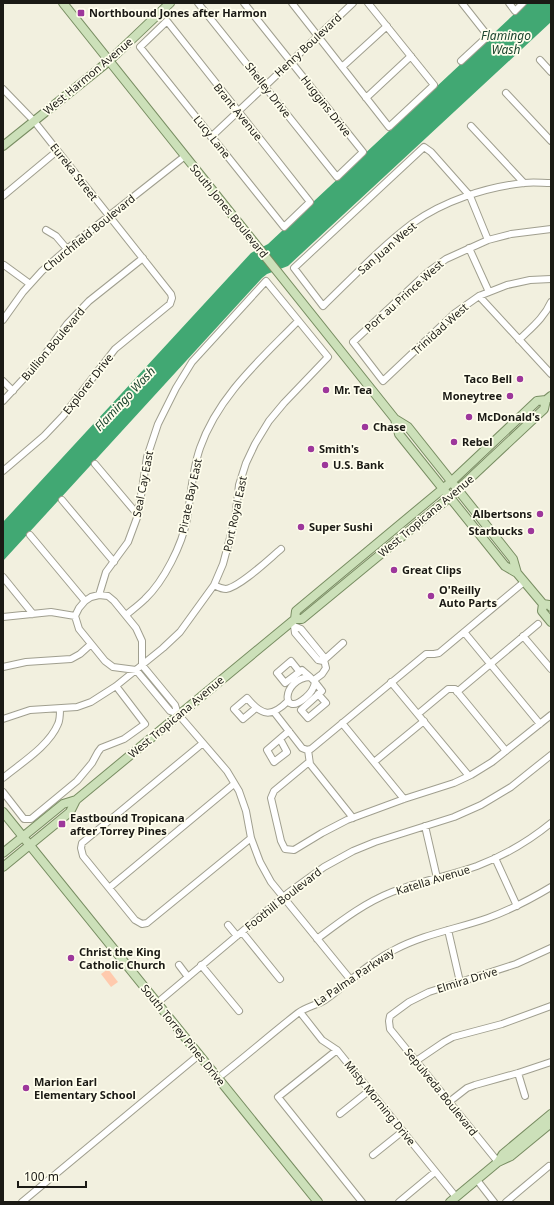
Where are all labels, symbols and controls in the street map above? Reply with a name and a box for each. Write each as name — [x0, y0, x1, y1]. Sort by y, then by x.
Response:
place label: Northbound Jones after Harmon — [89, 5, 267, 20]
marker: Northbound Jones after Harmon — [76, 8, 86, 18]
street label: Henry Boulevard — [271, 10, 344, 80]
water label: Flamingo Wash — [481, 27, 531, 58]
street label: West Harmon Avenue — [40, 34, 136, 117]
street label: Shelley Drive — [242, 59, 295, 120]
street label: Huggins Drive — [298, 72, 355, 139]
street label: Brant Avenue — [211, 80, 266, 144]
street label: Lucy Lane — [190, 112, 234, 161]
street label: Eureka Street — [47, 140, 102, 204]
street label: South Jones Boulevard — [187, 161, 272, 261]
street label: Churchfield Boulevard — [39, 191, 138, 274]
street label: San Juan West — [354, 218, 419, 277]
street label: Port au Prince West — [361, 256, 446, 335]
street label: Trinidad West — [408, 299, 471, 358]
street label: Bullion Boulevard — [18, 304, 88, 383]
street label: Explorer Drive — [59, 350, 116, 417]
water label: Flamingo Wash — [90, 363, 159, 434]
place label: Taco Bell — [464, 371, 512, 386]
marker: Taco Bell — [515, 374, 525, 384]
place label: Mr. Tea — [334, 382, 372, 397]
marker: Mr. Tea — [321, 385, 331, 395]
place label: Moneytree — [442, 388, 502, 403]
marker: Moneytree — [505, 391, 515, 401]
place label: McDonald's — [477, 409, 541, 424]
marker: McDonald's — [464, 412, 474, 422]
place label: Chase — [373, 419, 406, 434]
marker: Chase — [360, 422, 370, 432]
place label: Rebel — [462, 434, 493, 449]
marker: Rebel — [449, 437, 459, 447]
place label: Smith's — [319, 441, 359, 456]
marker: Smith's — [306, 444, 316, 454]
street label: Seal Cay East — [129, 449, 156, 518]
street label: Pirate Bay East — [174, 457, 205, 535]
place label: U.S. Bank — [333, 457, 384, 472]
marker: U.S. Bank — [320, 460, 330, 470]
street label: West Tropicana Avenue — [375, 471, 477, 560]
street label: Port Royal East — [219, 475, 250, 553]
place label: Albertsons — [473, 506, 532, 521]
marker: Albertsons — [535, 509, 545, 519]
place label: Super Sushi — [309, 519, 373, 534]
marker: Super Sushi — [296, 522, 306, 532]
place label: Starbucks — [469, 523, 523, 538]
marker: Starbucks — [526, 526, 536, 536]
place label: Great Clips — [402, 562, 462, 577]
marker: Great Clips — [389, 565, 399, 575]
place label: O'Reilly Auto Parts — [439, 582, 497, 610]
marker: O'Reilly Auto Parts — [426, 591, 436, 601]
street label: West Tropicana Avenue — [125, 672, 227, 761]
place label: Eastbound Tropicana after Torrey Pines — [70, 810, 185, 838]
marker: Eastbound Tropicana after Torrey Pines — [57, 819, 67, 829]
street label: Katella Avenue — [394, 861, 472, 898]
street label: Foothill Boulevard — [241, 864, 324, 933]
place label: Christ the King Catholic Church — [79, 944, 165, 972]
street label: La Palma Parkway — [311, 944, 397, 1009]
marker: Christ the King Catholic Church — [66, 953, 76, 963]
street label: Elmira Drive — [435, 963, 499, 996]
street label: South Torrey Pines Drive — [138, 981, 229, 1088]
street label: Sepulveda Boulevard — [401, 1045, 481, 1139]
street label: Misty Morning Drive — [342, 1057, 419, 1148]
place label: Marion Earl Elementary School — [34, 1074, 136, 1102]
marker: Marion Earl Elementary School — [21, 1083, 31, 1093]
scale bar — [18, 1163, 86, 1189]
text: 100 m — [24, 1168, 59, 1185]

